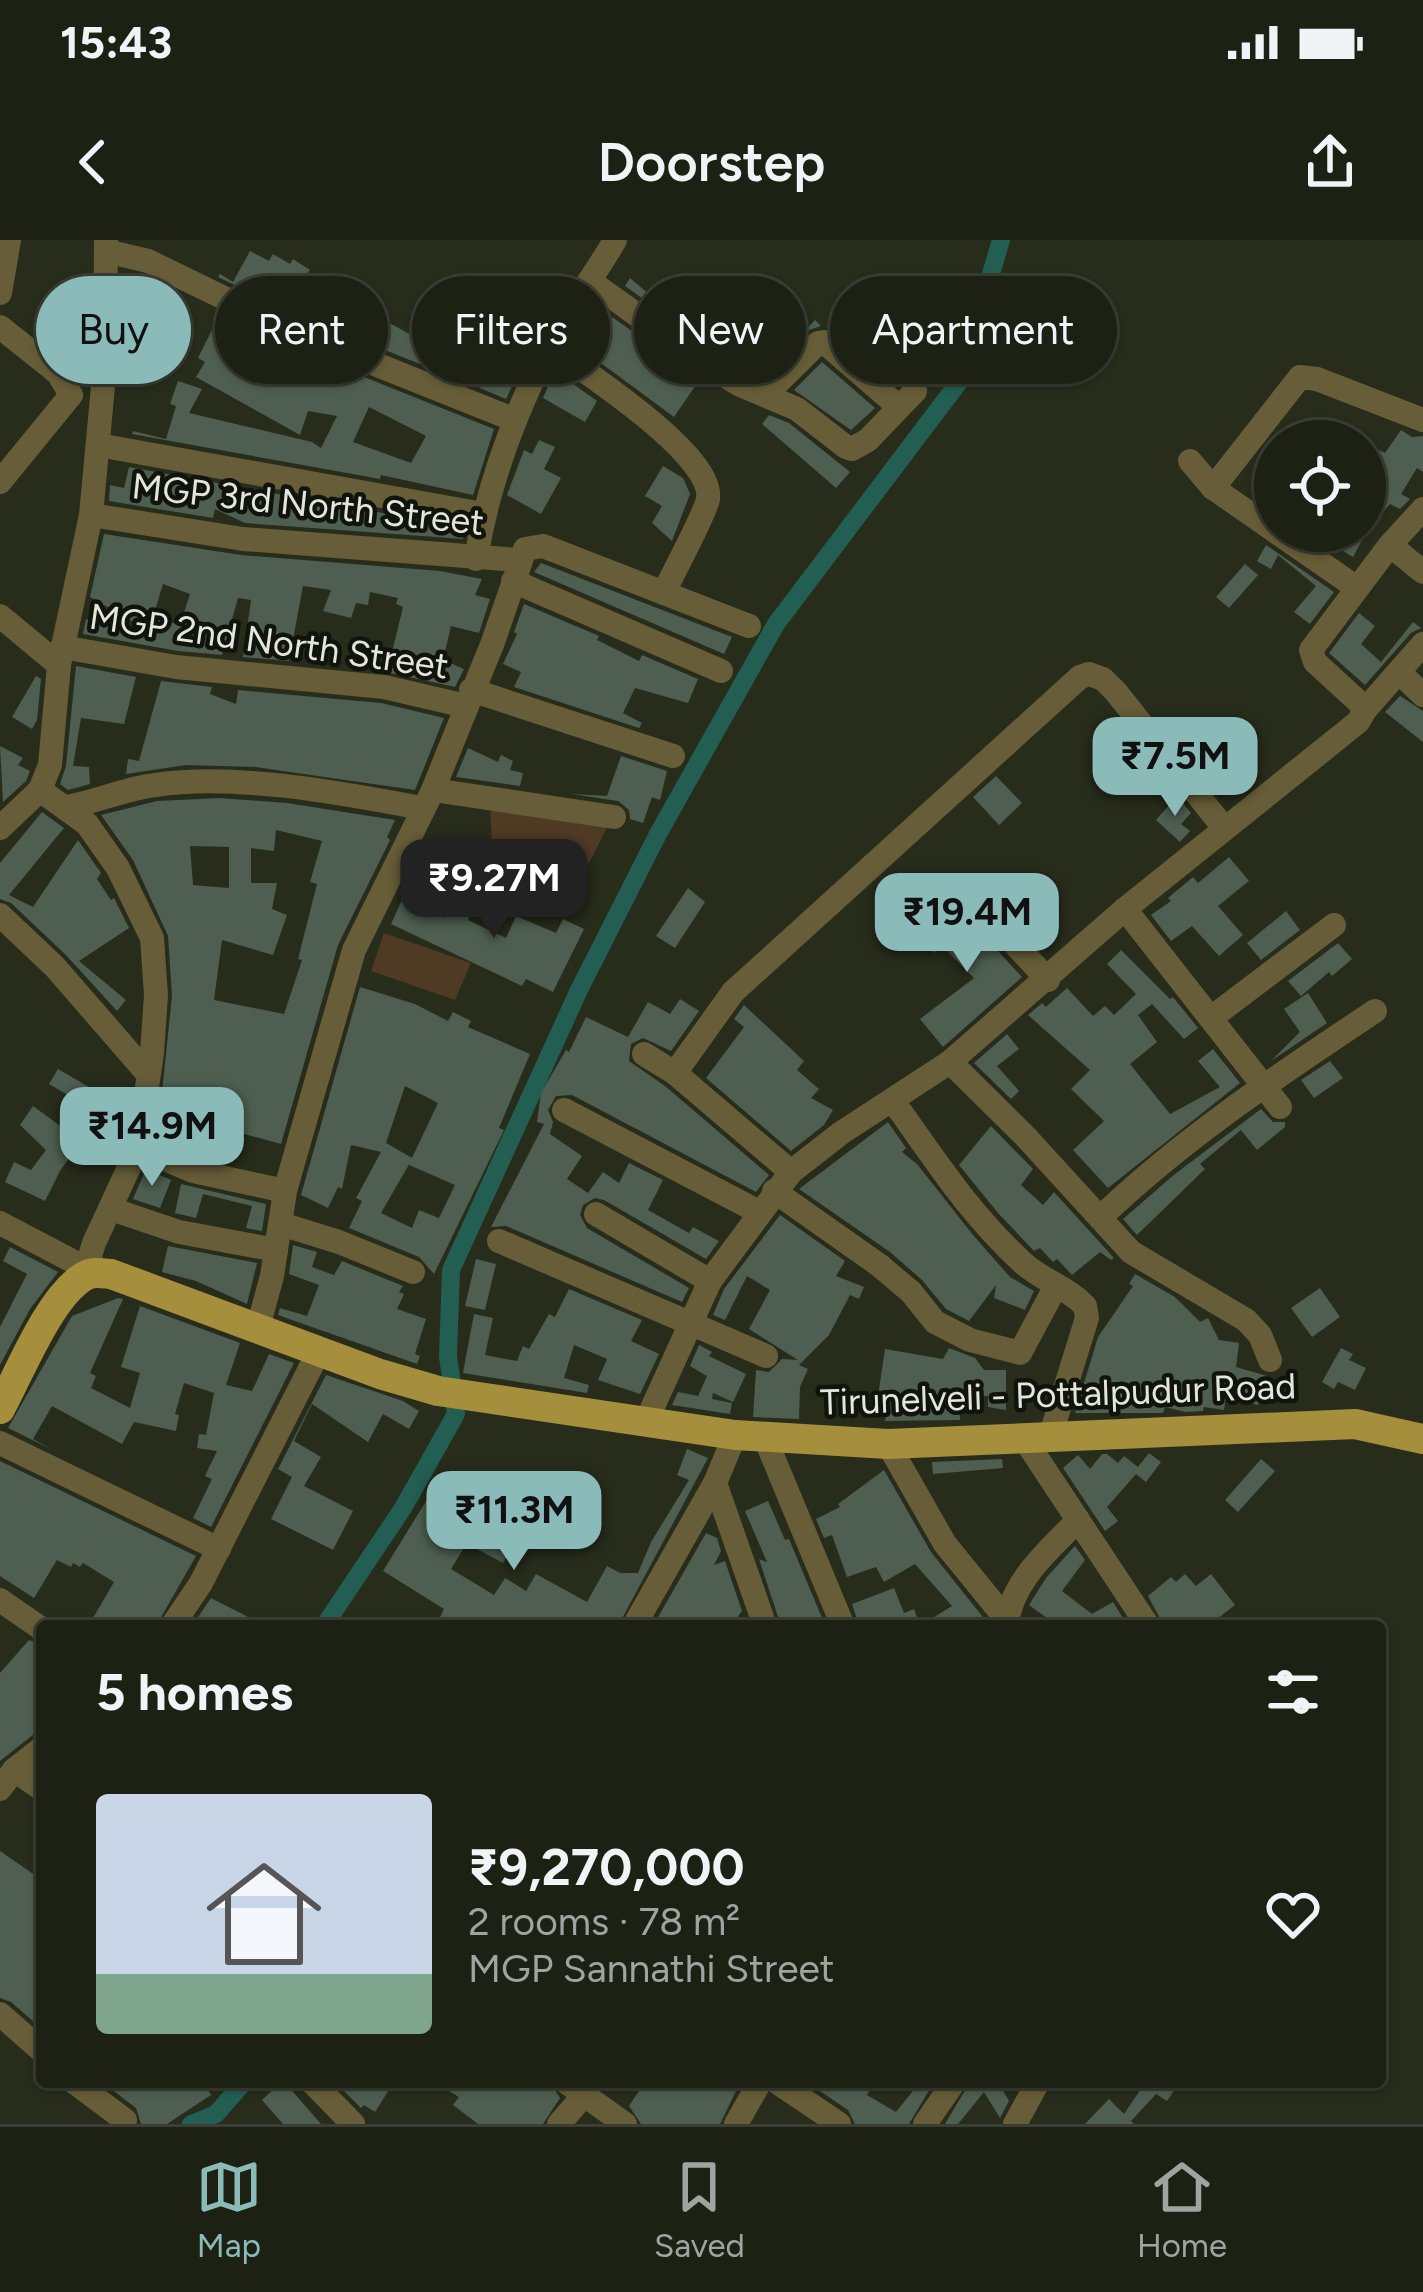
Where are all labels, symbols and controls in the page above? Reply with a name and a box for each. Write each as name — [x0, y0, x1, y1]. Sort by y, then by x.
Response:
text: 15:43 — [60, 15, 172, 69]
icon: back — [60, 129, 126, 195]
icon: share — [1297, 129, 1363, 195]
text: Doorstep — [598, 130, 825, 195]
chip: Buy — [36, 276, 191, 384]
chip: Rent — [215, 276, 388, 384]
chip: Filters — [412, 276, 610, 384]
chip: New — [634, 276, 806, 384]
chip: Apartment — [830, 276, 1117, 384]
map controls — [1254, 420, 1386, 552]
button: locate — [1254, 420, 1386, 552]
street label: MGP 3rd North Street — [130, 464, 486, 544]
street label: MGP 2nd North Street — [87, 595, 451, 687]
pin: ₹7.5M — [1091, 717, 1259, 819]
text: ₹7.5M — [1120, 732, 1230, 779]
pin: ₹9.27M — [396, 839, 592, 941]
text: ₹9.27M — [427, 854, 561, 901]
pin: ₹19.4M — [869, 873, 1065, 975]
text: ₹19.4M — [902, 888, 1032, 935]
pin: ₹14.9M — [54, 1087, 250, 1189]
text: ₹14.9M — [87, 1102, 217, 1149]
street label: Tirunelveli - Pottalpudur Road — [819, 1364, 1297, 1424]
pin: ₹11.3M — [416, 1471, 612, 1573]
text: ₹11.3M — [453, 1486, 575, 1533]
icon: filters — [1260, 1659, 1326, 1725]
text: 5 homes — [96, 1662, 293, 1723]
text: ₹9,270,000 — [468, 1837, 744, 1898]
icon: home — [192, 1842, 336, 1986]
icon: heart — [1260, 1881, 1326, 1947]
text: 2 rooms · 78 m² — [468, 1898, 740, 1945]
text: MGP Sannathi Street — [468, 1945, 834, 1992]
tab: Map — [196, 2154, 262, 2265]
tab: Saved — [654, 2154, 745, 2265]
tab: Home — [1137, 2154, 1227, 2265]

